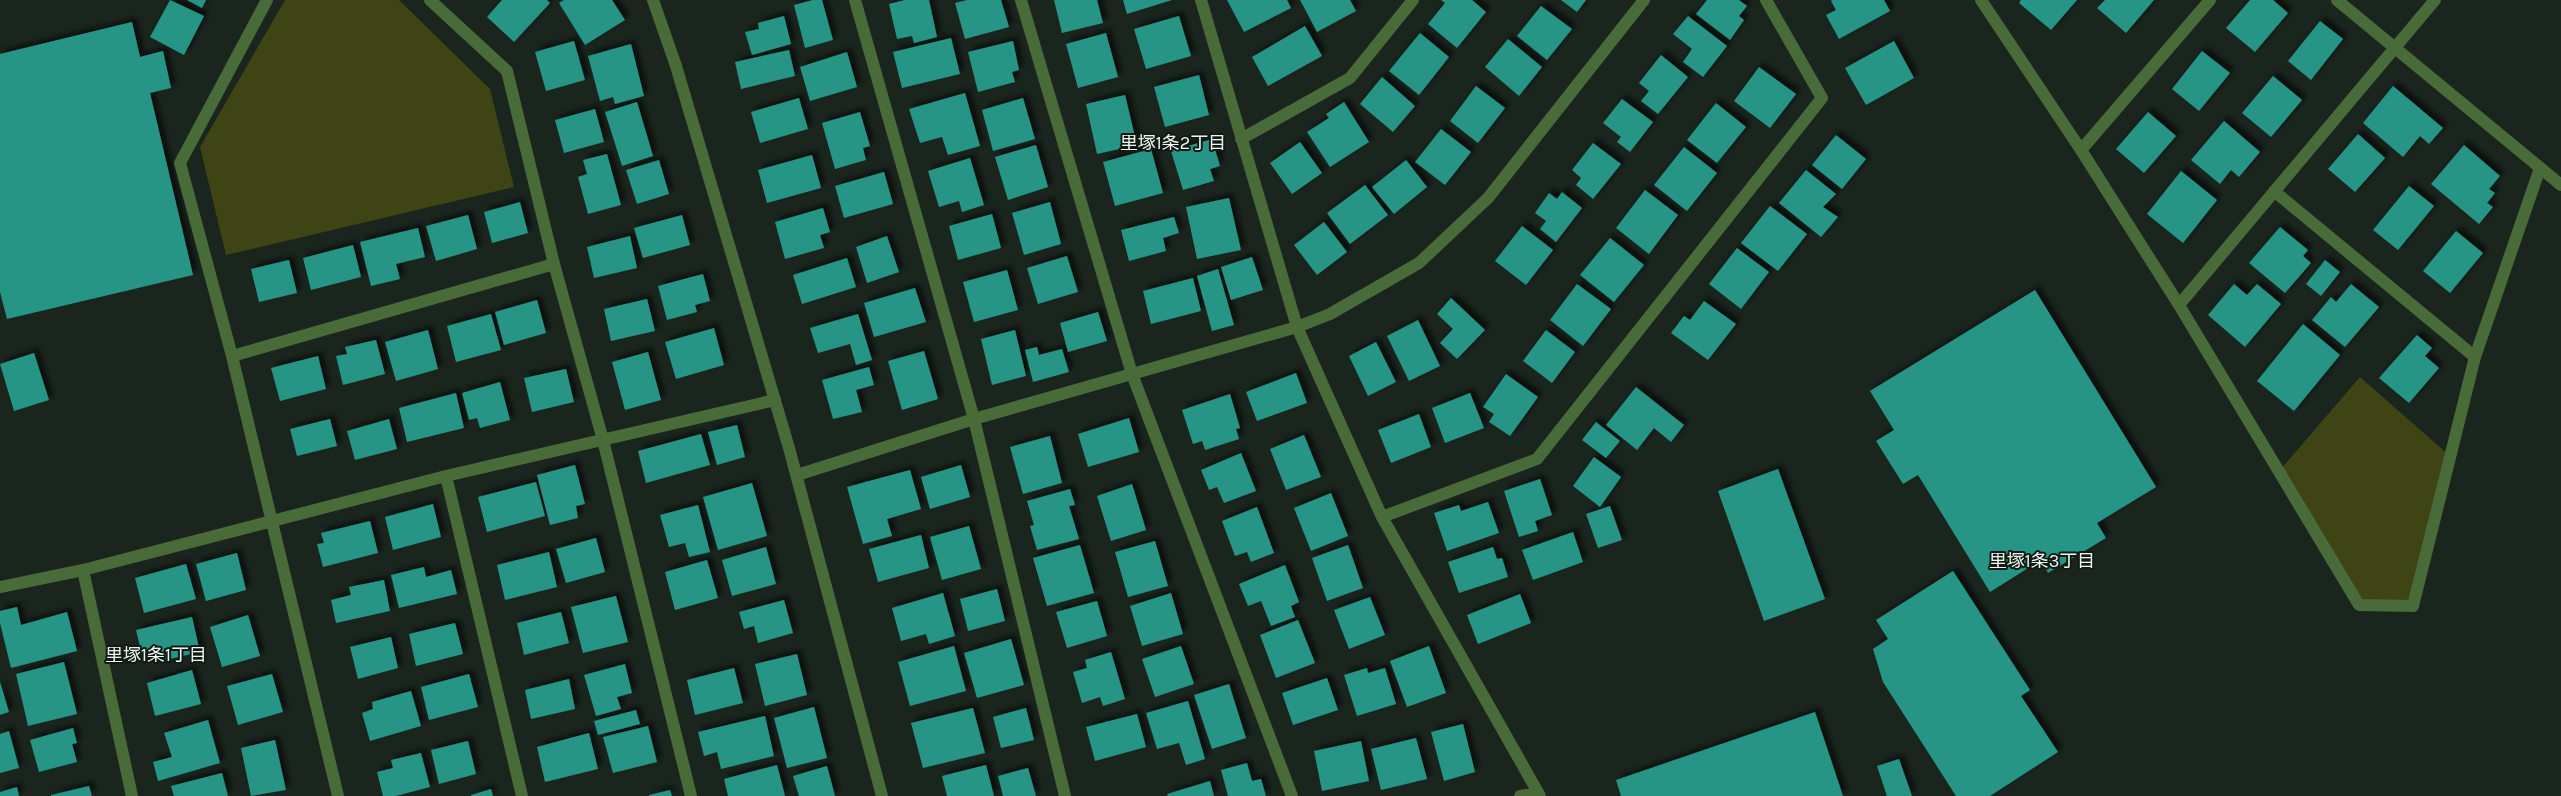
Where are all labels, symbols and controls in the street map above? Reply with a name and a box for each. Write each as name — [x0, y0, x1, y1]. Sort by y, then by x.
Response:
district label: 里塚1条2丁目 — [1120, 132, 1226, 154]
district label: 里塚1条3丁目 — [1989, 550, 2095, 572]
district label: 里塚1条1丁目 — [105, 644, 207, 666]

